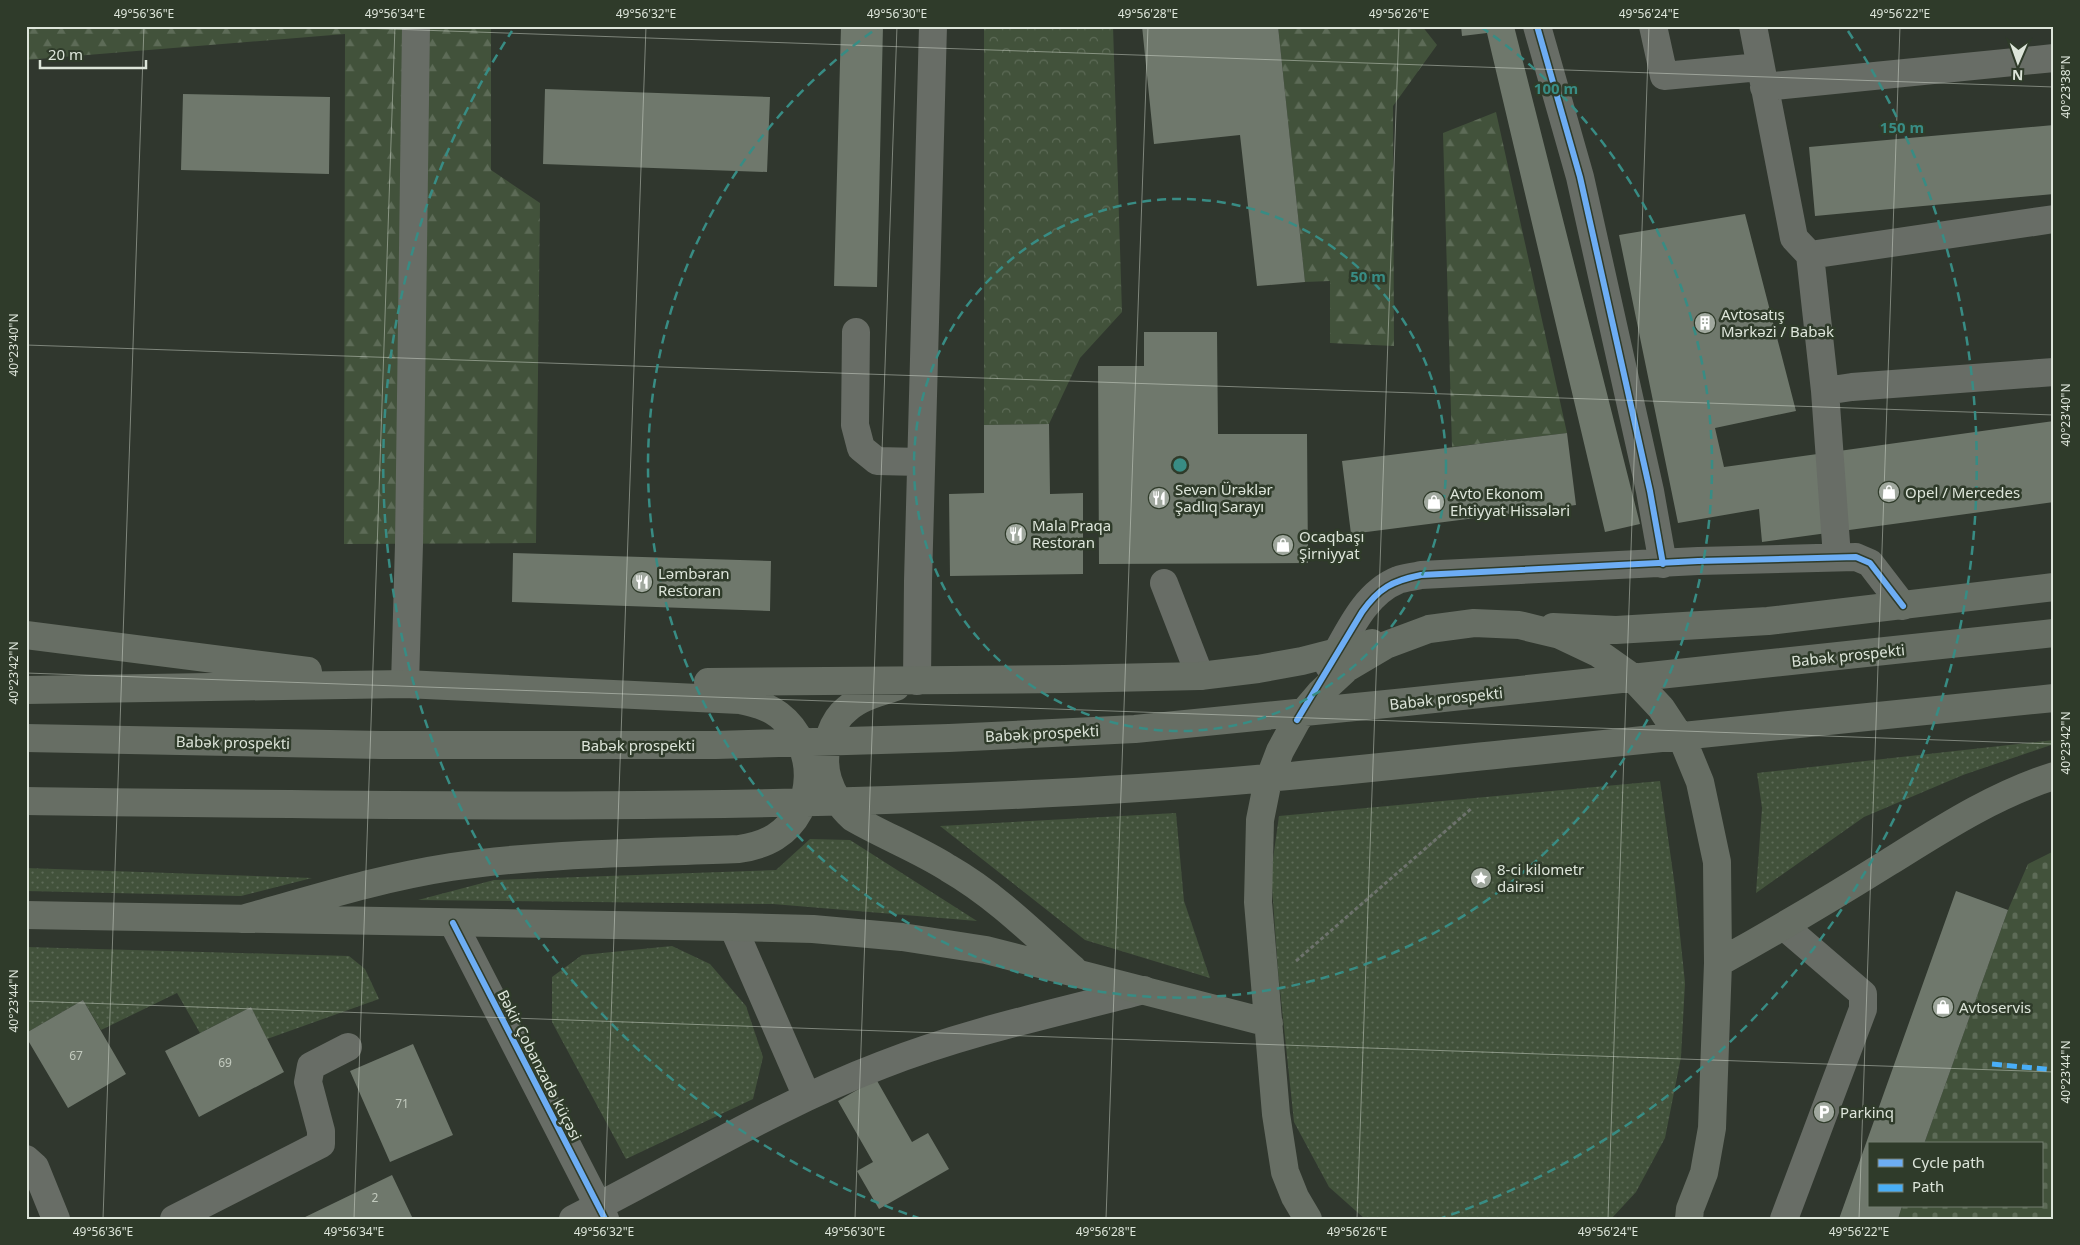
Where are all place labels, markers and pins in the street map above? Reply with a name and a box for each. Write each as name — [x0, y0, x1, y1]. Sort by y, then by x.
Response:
place label: Avtosatış Mərkəzi / Babək — [1721, 304, 1834, 341]
building icon: Avtosatış Mərkəzi / Babək — [1693, 311, 1717, 335]
centre of rings — [1171, 456, 1189, 474]
place label: Sevən Ürəklər Şadlıq Sarayı — [1175, 479, 1273, 516]
shop icon: Opel / Mercedes — [1877, 480, 1901, 504]
place label: Opel / Mercedes — [1905, 482, 2020, 502]
place label: Avto Ekonom Ehtiyyat Hissələri — [1450, 483, 1570, 520]
restaurant icon: Sevən Ürəklər Şadlıq Sarayı — [1147, 486, 1171, 510]
shop icon: Avto Ekonom Ehtiyyat Hissələri — [1422, 490, 1446, 514]
place label: Mala Praqa Restoran — [1032, 515, 1111, 552]
restaurant icon: Mala Praqa Restoran — [1004, 522, 1028, 546]
place label: Ocaqbaşı Şirniyyat — [1299, 526, 1364, 563]
shop icon: Ocaqbaşı Şirniyyat — [1271, 533, 1295, 557]
place label: Ləmbəran Restoran — [658, 563, 730, 600]
restaurant icon: Ləmbəran Restoran — [630, 570, 654, 594]
place label: 8-ci kilometr dairəsi — [1497, 859, 1584, 896]
place icon: 8-ci kilometr dairəsi — [1469, 866, 1493, 890]
shop icon: Avtoservis — [1931, 995, 1955, 1019]
place label: Avtoservis — [1959, 997, 2031, 1017]
parking icon: Parkinq — [1812, 1100, 1836, 1124]
place label: Parkinq — [1840, 1102, 1894, 1122]

